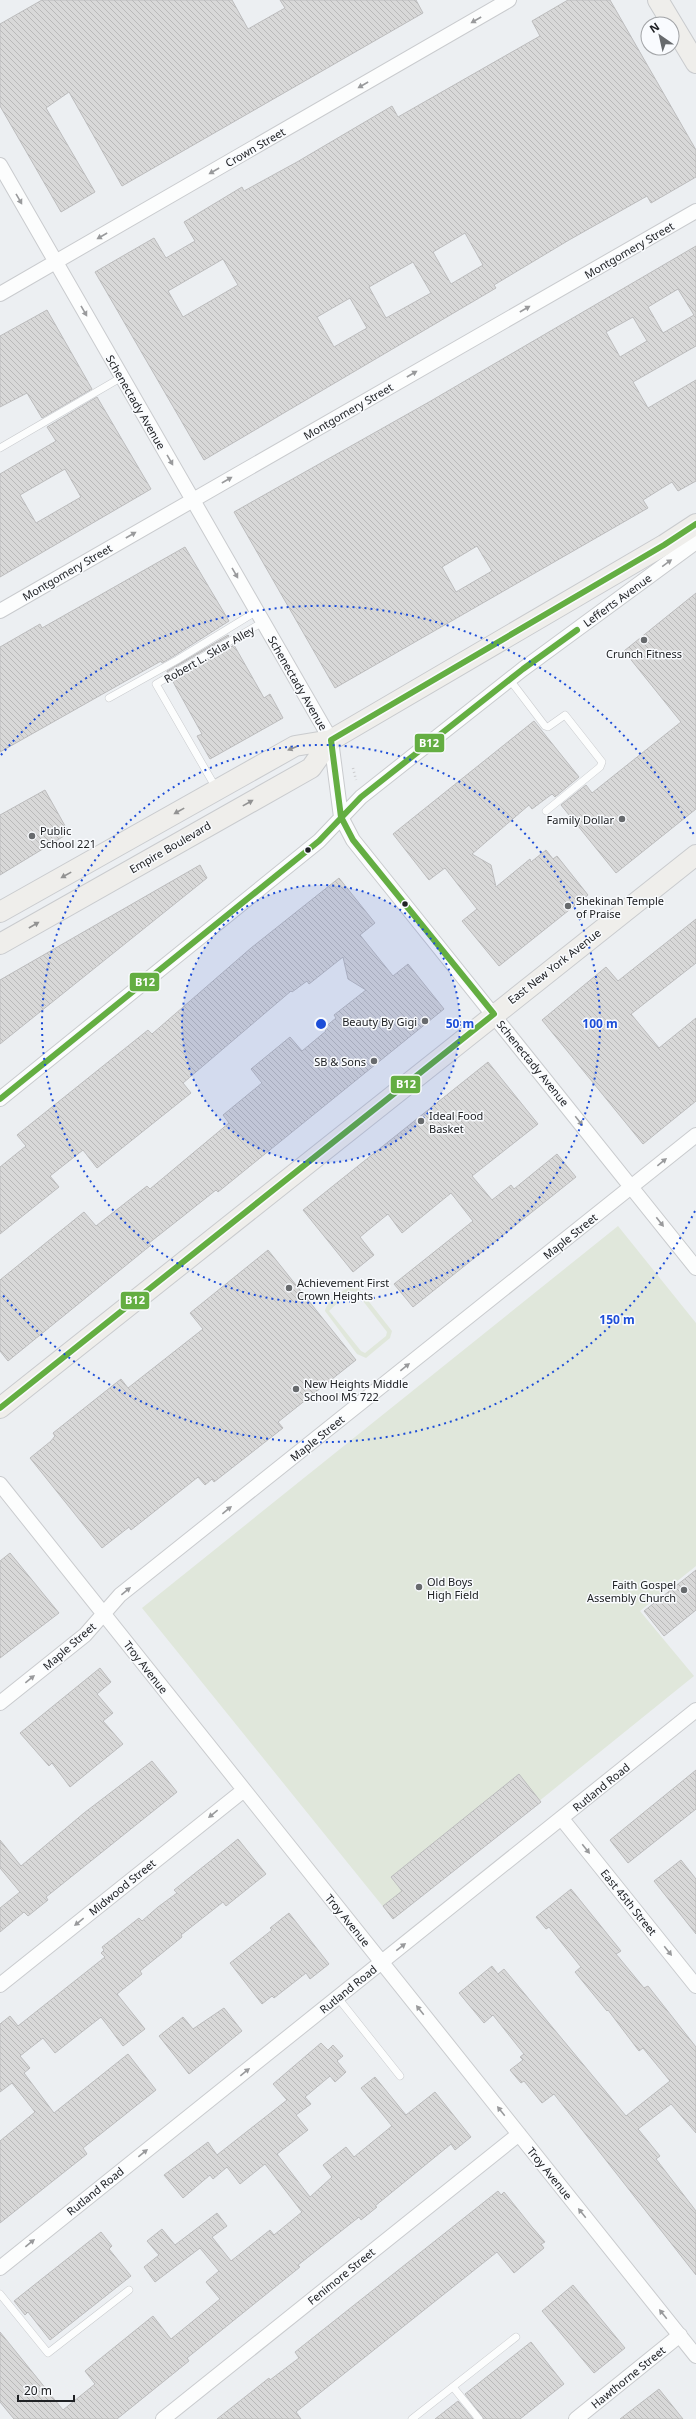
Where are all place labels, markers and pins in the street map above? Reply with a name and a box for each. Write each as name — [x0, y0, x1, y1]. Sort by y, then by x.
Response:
marker: Crunch Fitness — [639, 635, 649, 645]
place label: Crunch Fitness — [606, 646, 682, 661]
place label: Family Dollar — [547, 812, 614, 827]
marker: Family Dollar — [617, 814, 627, 824]
place label: Public School 221 — [40, 823, 96, 851]
marker: Public School 221 — [27, 831, 37, 841]
unlabelled marker — [303, 845, 313, 855]
place label: Shekinah Temple of Praise — [576, 893, 664, 921]
unlabelled marker — [400, 899, 410, 909]
marker: Shekinah Temple of Praise — [563, 901, 573, 911]
place label: Beauty By Gigi — [342, 1014, 417, 1029]
marker: Beauty By Gigi — [420, 1016, 430, 1026]
centre of rings — [314, 1017, 328, 1031]
place label: SB & Sons — [314, 1054, 366, 1069]
marker: SB & Sons — [369, 1056, 379, 1066]
place label: Ideal Food Basket — [429, 1108, 483, 1136]
marker: Ideal Food Basket — [416, 1116, 426, 1126]
place label: Achievement First Crown Heights — [297, 1275, 389, 1303]
marker: Achievement First Crown Heights — [284, 1283, 294, 1293]
place label: New Heights Middle School MS 722 — [304, 1376, 408, 1404]
marker: New Heights Middle School MS 722 — [291, 1384, 301, 1394]
place label: Old Boys High Field — [427, 1574, 479, 1602]
place label: Faith Gospel Assembly Church — [587, 1577, 676, 1605]
marker: Old Boys High Field — [414, 1582, 424, 1592]
marker: Faith Gospel Assembly Church — [679, 1585, 689, 1595]

